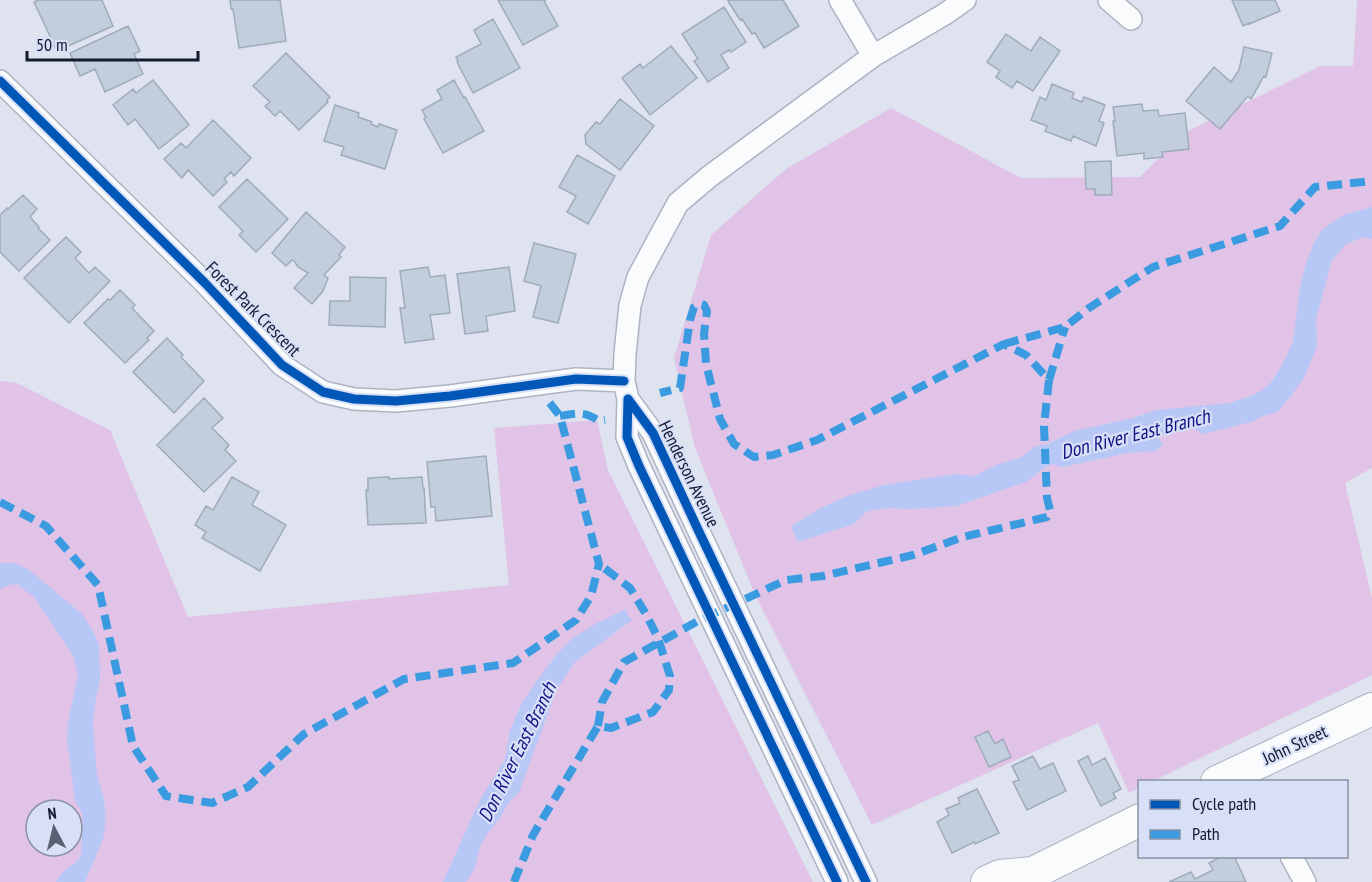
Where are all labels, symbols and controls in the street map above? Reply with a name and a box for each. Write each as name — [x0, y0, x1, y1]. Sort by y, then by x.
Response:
scale bar — [27, 24, 198, 62]
text: 50 m — [36, 33, 68, 56]
street label: Forest Park Crescent — [201, 256, 306, 361]
water label: Don River East Branch — [1058, 403, 1213, 465]
street label: Henderson Avenue — [654, 417, 725, 531]
water label: Don River East Branch — [472, 677, 563, 826]
street label: John Street — [1258, 720, 1331, 770]
legend — [1138, 780, 1348, 858]
text: Cycle path — [1192, 792, 1256, 815]
north arrow — [24, 798, 84, 858]
text: N — [47, 803, 58, 824]
text: Path — [1192, 822, 1220, 845]

